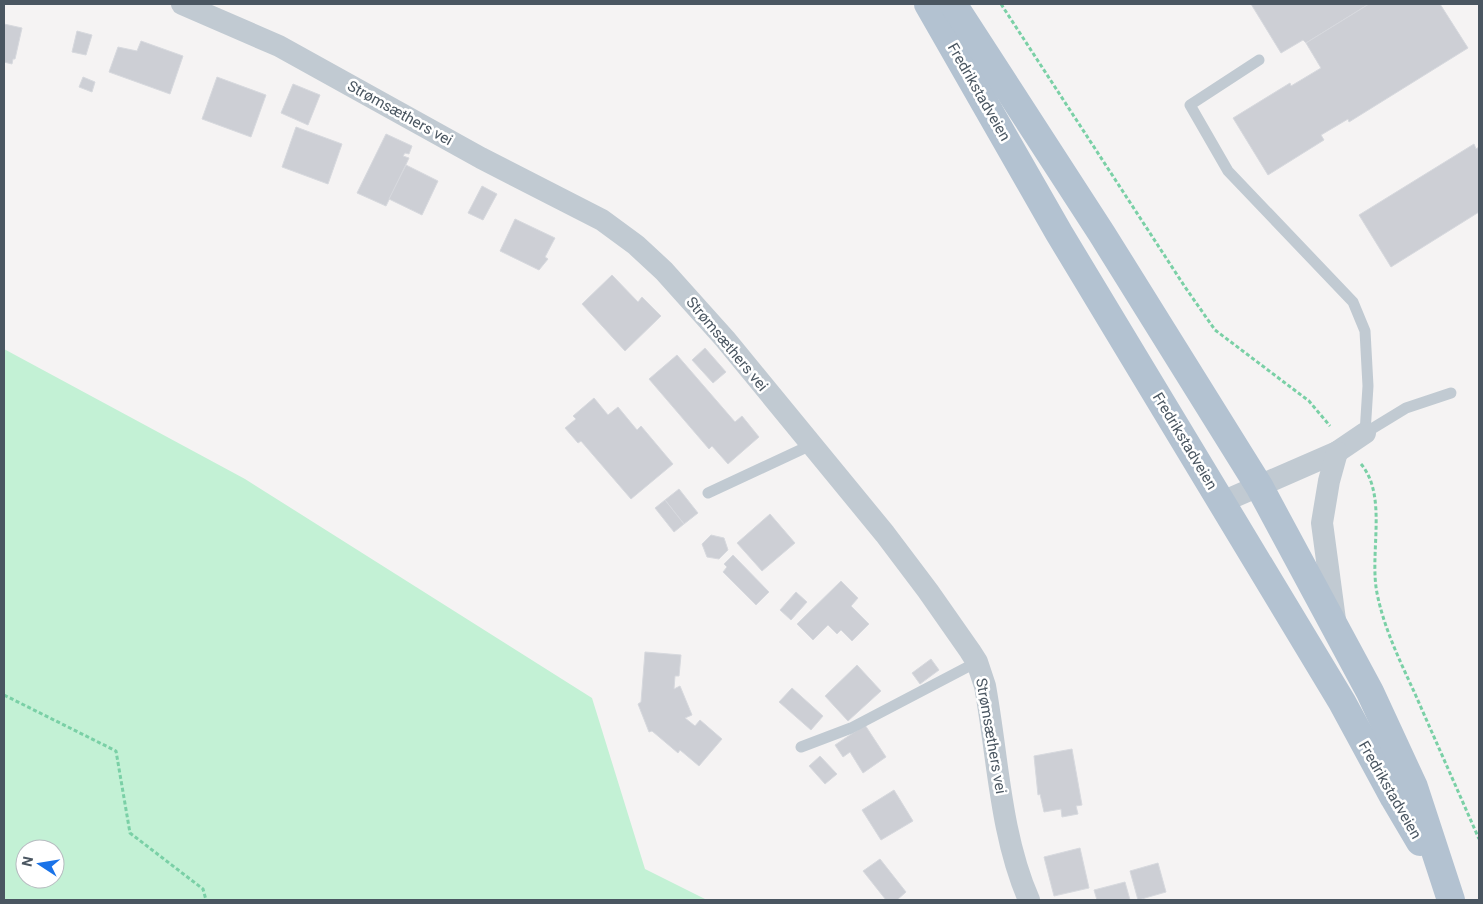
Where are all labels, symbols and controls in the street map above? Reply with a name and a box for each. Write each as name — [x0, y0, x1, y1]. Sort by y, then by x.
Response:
street label: Fredrikstadveien — [944, 40, 1014, 144]
street label: Strømsæthers vei — [344, 77, 456, 149]
street label: Strømsæthers vei — [682, 293, 772, 395]
street label: Fredrikstadveien — [1149, 389, 1221, 493]
street label: Strømsæthers vei — [972, 677, 1010, 795]
street label: Fredrikstadveien — [1355, 738, 1425, 842]
north arrow — [15, 839, 65, 889]
text: N — [18, 855, 36, 868]

